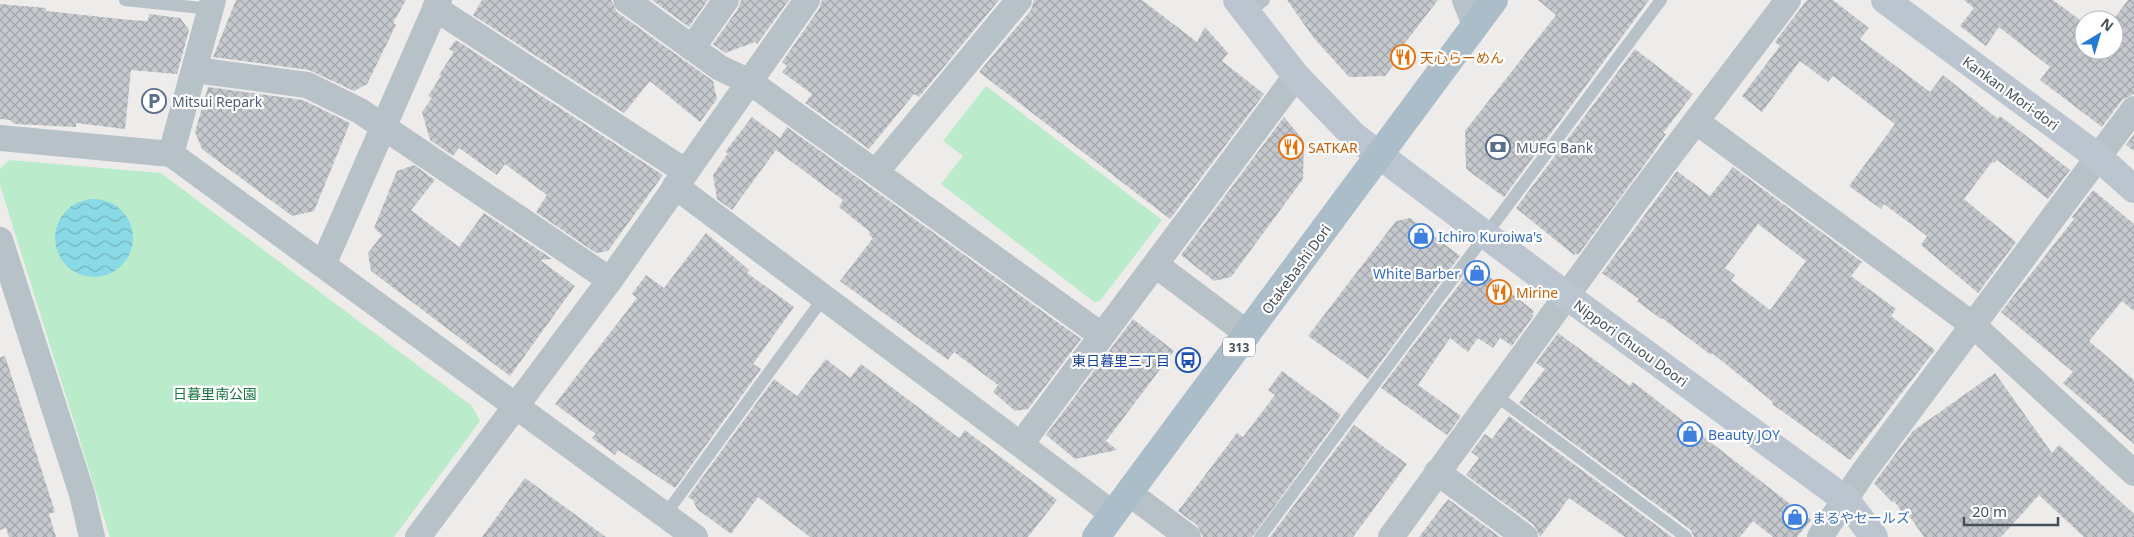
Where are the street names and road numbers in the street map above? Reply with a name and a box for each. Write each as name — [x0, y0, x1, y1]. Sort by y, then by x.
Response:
street label: Kankan Mori-dori — [1959, 52, 2063, 134]
street label: Otakebashi Dori — [1257, 220, 1335, 318]
street label: Nippori Chuou Doori — [1570, 295, 1692, 391]
road number: 313 — [1223, 338, 1255, 357]

